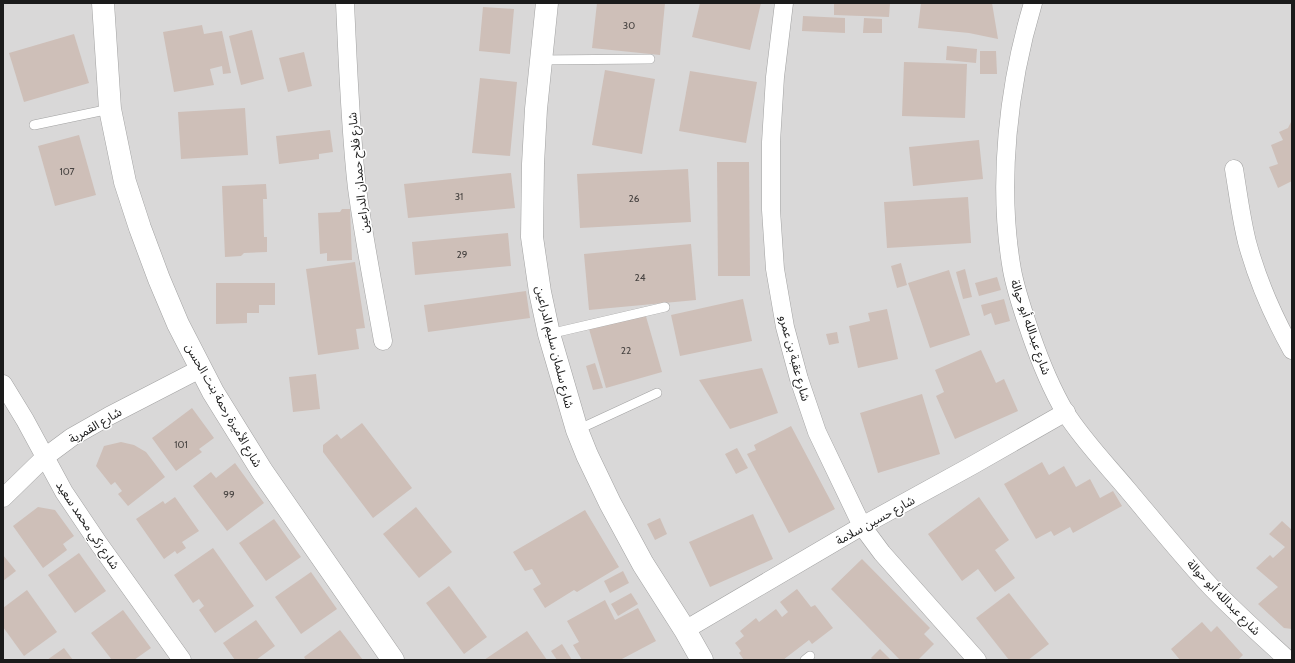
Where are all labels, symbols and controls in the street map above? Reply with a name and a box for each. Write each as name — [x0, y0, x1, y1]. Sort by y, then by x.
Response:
house number: 30 — [623, 19, 635, 32]
street label: شارع فلاح حمدان الدراعين — [344, 111, 374, 234]
house number: 107 — [59, 165, 75, 178]
house number: 31 — [455, 190, 463, 203]
house number: 26 — [629, 192, 640, 205]
house number: 29 — [457, 248, 468, 261]
house number: 24 — [634, 271, 646, 284]
street label: شارع عبدالله أبو حوالة — [1006, 277, 1054, 377]
street label: شارع سلمان سليم الدراعين — [531, 284, 578, 410]
street label: شارع عقبة بن عمرو — [774, 313, 814, 403]
street label: شارع الأميرة رحمة بنت الحسن — [181, 340, 266, 471]
house number: 22 — [621, 344, 631, 357]
street label: شارع القمرية — [66, 404, 125, 448]
house number: 101 — [174, 438, 188, 451]
street label: شارع زكي محمد سعيد — [51, 478, 123, 573]
house number: 99 — [223, 488, 235, 501]
street label: شارع حسين سلامة — [833, 492, 918, 550]
street label: شارع عبدالله أبو حوالة — [1183, 556, 1264, 639]

